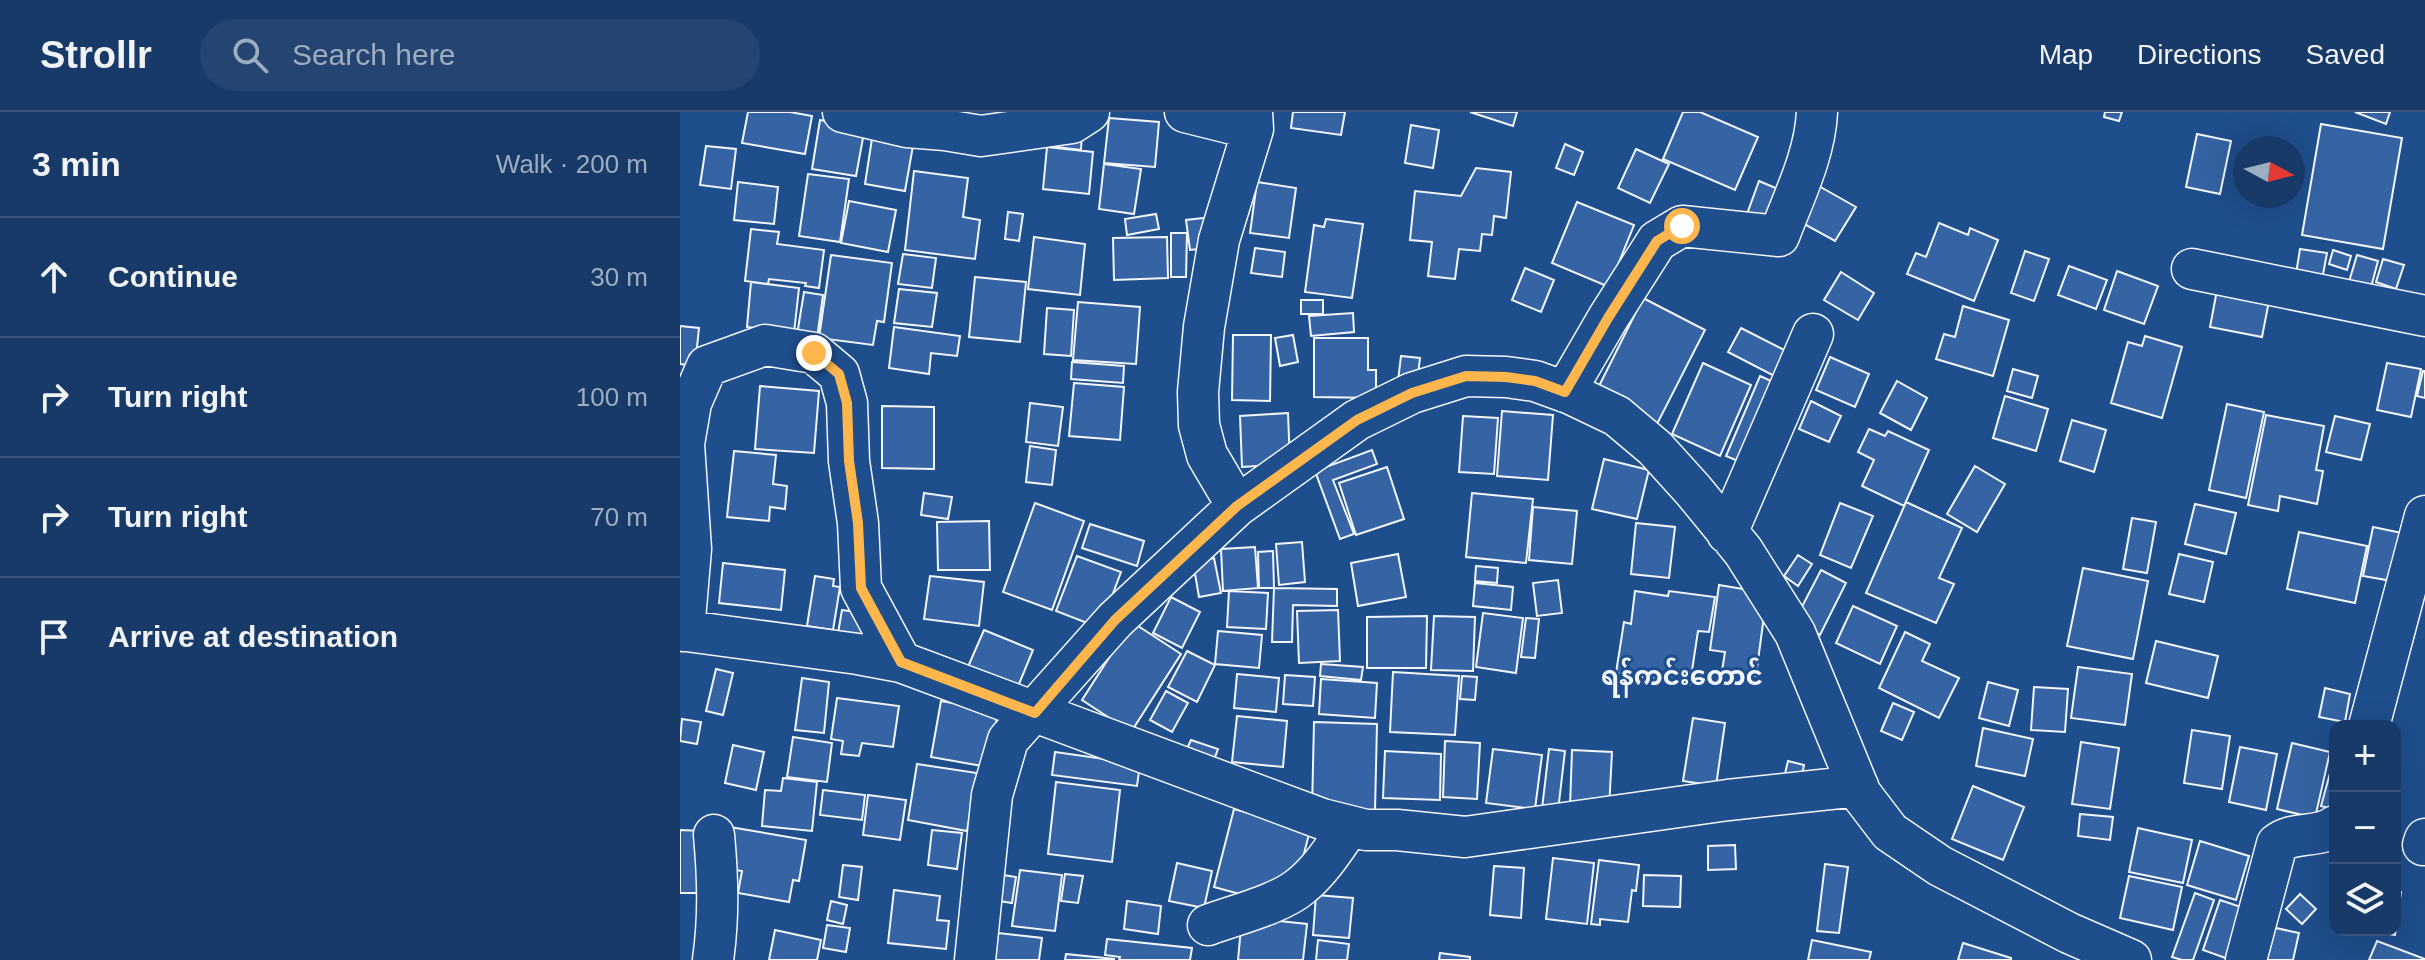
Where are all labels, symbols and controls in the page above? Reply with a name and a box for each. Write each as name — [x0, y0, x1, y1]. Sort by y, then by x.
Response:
search box — [200, 19, 760, 91]
icon: search — [228, 33, 272, 77]
text: Strollr — [40, 34, 152, 76]
text: Search here — [292, 38, 455, 71]
text: Map — [2039, 39, 2093, 70]
text: Directions — [2137, 39, 2262, 70]
text: Saved — [2306, 39, 2385, 70]
north arrow — [2233, 136, 2305, 208]
text: 3 min — [32, 145, 121, 183]
text: Walk · 200 m — [496, 149, 648, 179]
route start — [1664, 208, 1700, 244]
icon: ahead — [32, 255, 76, 299]
text: Continue — [108, 260, 238, 293]
text: 30 m — [590, 262, 648, 292]
route end — [796, 335, 832, 371]
icon: right — [32, 375, 76, 419]
text: Turn right — [108, 380, 247, 413]
text: 100 m — [576, 382, 648, 412]
icon: right — [32, 495, 76, 539]
text: Turn right — [108, 500, 247, 533]
text: 70 m — [590, 502, 648, 532]
icon: arrive — [32, 615, 76, 659]
text: Arrive at destination — [108, 620, 398, 653]
district label: ရန်ကင်းတောင် — [1601, 657, 1763, 698]
map controls — [2329, 720, 2401, 936]
button: + — [2329, 720, 2401, 792]
button: − — [2329, 792, 2401, 864]
button: layers — [2329, 864, 2401, 936]

